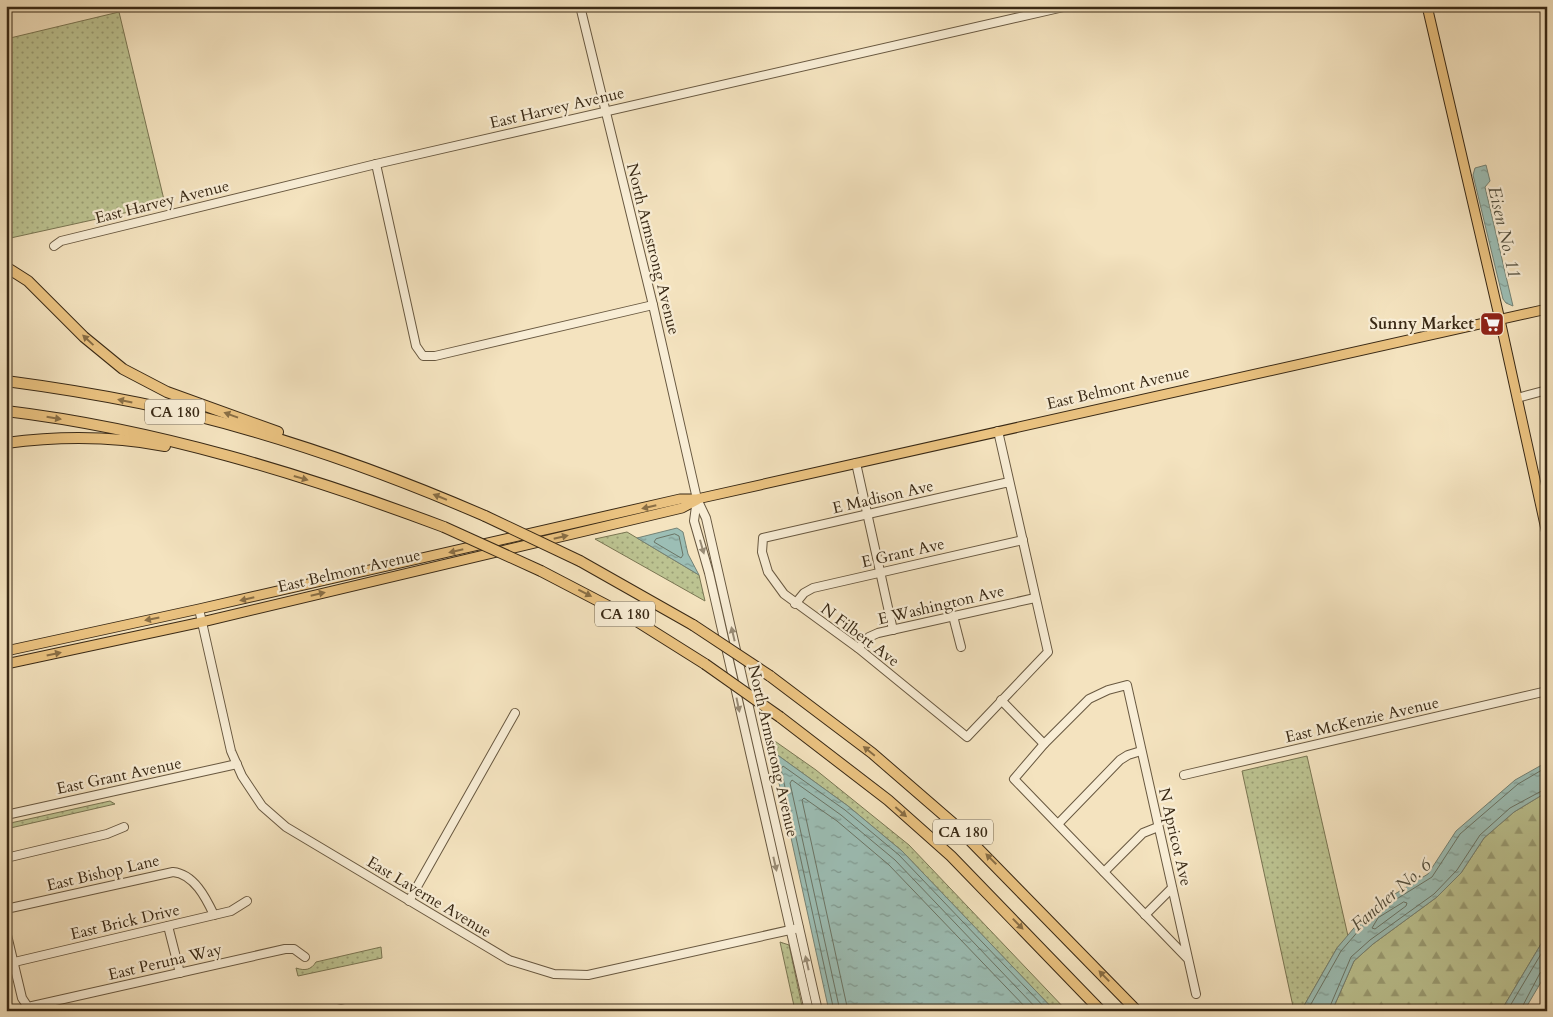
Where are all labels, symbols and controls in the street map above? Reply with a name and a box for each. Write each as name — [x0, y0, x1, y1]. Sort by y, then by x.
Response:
street label: East Harvey Avenue — [487, 82, 627, 134]
street label: North Armstrong Avenue — [621, 161, 685, 337]
street label: East Harvey Avenue — [93, 175, 231, 229]
water label: Eisen No. 11 — [1481, 184, 1527, 280]
supermarket icon: Sunny Market — [1479, 311, 1505, 337]
place label: Sunny Market — [1370, 313, 1474, 335]
one-way arrow — [83, 334, 95, 346]
street label: East Belmont Avenue — [1044, 361, 1192, 415]
one-way arrow — [117, 397, 132, 405]
road number: CA 180 — [145, 400, 205, 424]
one-way arrow — [223, 411, 238, 419]
one-way arrow — [47, 415, 63, 423]
one-way arrow — [294, 474, 309, 482]
street label: E Madison Ave — [830, 475, 936, 519]
one-way arrow — [433, 492, 447, 500]
one-way arrow — [641, 503, 656, 511]
one-way arrow — [553, 533, 569, 541]
street label: E Grant Ave — [859, 533, 947, 573]
one-way arrow — [698, 540, 706, 555]
street label: East Belmont Avenue — [275, 544, 423, 598]
one-way arrow — [449, 547, 464, 555]
street label: E Washington Ave — [876, 580, 1006, 630]
one-way arrow — [578, 589, 592, 597]
one-way arrow — [310, 590, 325, 598]
one-way arrow — [239, 595, 254, 603]
street label: N Filbert Ave — [816, 598, 904, 672]
road number: CA 180 — [595, 602, 655, 626]
one-way arrow — [144, 615, 159, 623]
one-way arrow — [729, 626, 737, 642]
one-way arrow — [46, 650, 61, 658]
street label: North Armstrong Avenue — [742, 663, 804, 839]
street label: East McKenzie Avenue — [1283, 692, 1441, 748]
one-way arrow — [734, 698, 742, 713]
one-way arrow — [863, 745, 876, 756]
street label: East Grant Avenue — [54, 752, 184, 800]
street label: N Apricot Ave — [1153, 786, 1197, 888]
one-way arrow — [895, 806, 908, 817]
road number: CA 180 — [933, 820, 993, 844]
street label: East Bishop Lane — [44, 849, 162, 897]
street label: East Laverne Avenue — [363, 851, 495, 943]
water label: Fancher No. 6 — [1346, 852, 1438, 937]
one-way arrow — [985, 853, 997, 865]
one-way arrow — [771, 856, 779, 871]
street label: East Brick Drive — [68, 899, 182, 945]
one-way arrow — [1012, 918, 1024, 930]
street label: East Peruna Way — [106, 938, 225, 986]
one-way arrow — [803, 956, 811, 971]
one-way arrow — [1098, 970, 1110, 982]

